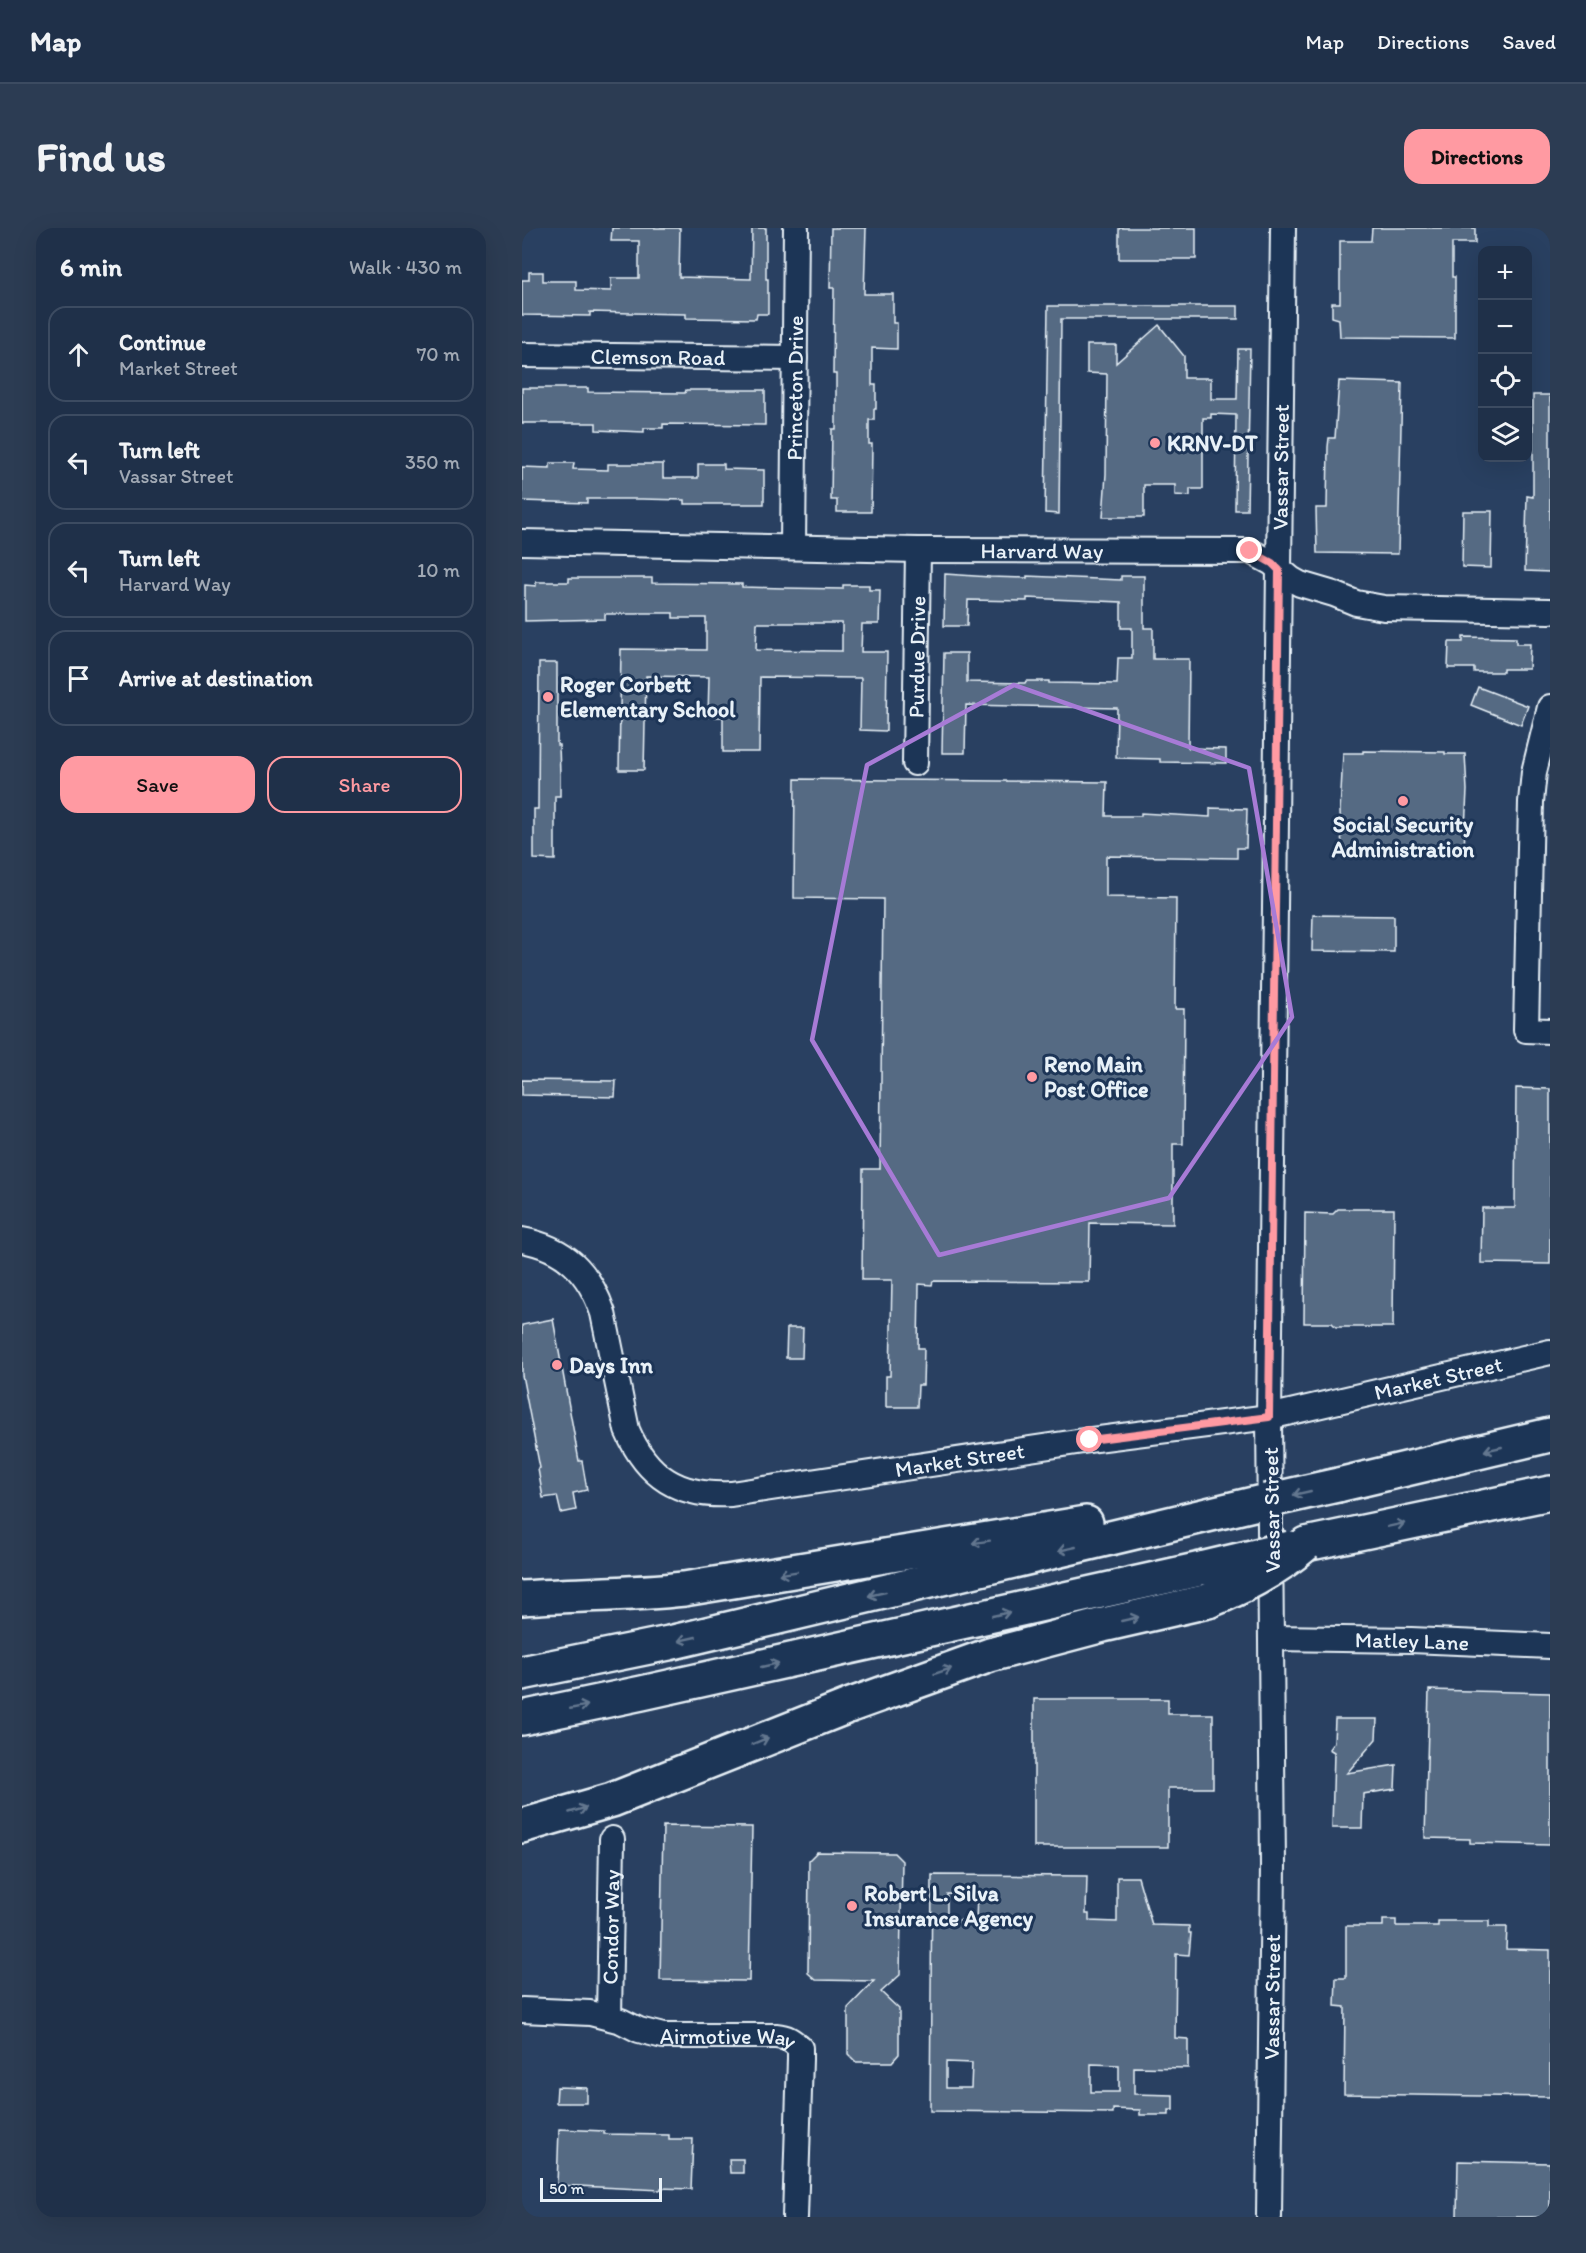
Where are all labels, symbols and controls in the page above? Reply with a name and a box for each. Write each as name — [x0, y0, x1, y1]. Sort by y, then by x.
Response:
text: Map — [30, 24, 81, 58]
text: Map — [1306, 29, 1344, 54]
text: Directions — [1377, 29, 1469, 54]
text: Saved — [1502, 29, 1556, 54]
button: Directions — [1404, 129, 1550, 184]
text: Find us — [36, 131, 166, 182]
map controls — [1478, 246, 1532, 462]
button: + — [1478, 246, 1532, 300]
text: 6 min — [60, 251, 122, 283]
text: Walk · 430 m — [349, 255, 462, 279]
button: − — [1478, 300, 1532, 354]
street label: Princeton Drive — [781, 315, 809, 461]
text: Continue — [119, 329, 206, 356]
icon: ahead — [62, 338, 95, 371]
text: 70 m — [416, 342, 460, 366]
street label: Clemson Road — [590, 343, 726, 371]
button: locate — [1478, 354, 1532, 408]
text: Market Street — [119, 356, 238, 380]
street label: Vassar Street — [1266, 404, 1295, 530]
button: layers — [1478, 408, 1532, 462]
place label: KRNV-DT — [1167, 430, 1258, 457]
marker: KRNV-DT — [1148, 436, 1162, 450]
text: Turn left — [119, 437, 200, 464]
icon: left — [62, 446, 95, 479]
text: 350 m — [405, 450, 460, 474]
text: Vassar Street — [119, 464, 233, 488]
street label: Harvard Way — [980, 537, 1104, 565]
route end — [1236, 537, 1262, 563]
text: Turn left — [119, 545, 200, 572]
icon: left — [62, 554, 95, 587]
text: 10 m — [417, 558, 460, 582]
text: Harvard Way — [119, 572, 231, 596]
street label: Purdue Drive — [903, 596, 931, 718]
icon: arrive — [62, 662, 95, 695]
text: Arrive at destination — [119, 665, 313, 692]
place label: Roger Corbett Elementary School — [560, 671, 736, 723]
marker: Roger Corbett Elementary School — [541, 690, 555, 704]
button: Save — [60, 756, 255, 813]
button: Share — [267, 756, 462, 813]
marker: Social Security Administration — [1396, 794, 1410, 808]
place label: Social Security Administration — [1331, 811, 1475, 863]
place label: Reno Main Post Office — [1044, 1051, 1149, 1103]
marker: Reno Main Post Office — [1025, 1070, 1039, 1084]
street label: Market Street — [1372, 1350, 1505, 1406]
place label: Days Inn — [569, 1352, 654, 1379]
marker: Days Inn — [550, 1358, 564, 1372]
route start — [1076, 1426, 1102, 1452]
street label: Market Street — [893, 1437, 1026, 1483]
one-way arrow — [1484, 1443, 1503, 1455]
street label: Vassar Street — [1257, 1447, 1286, 1573]
one-way arrow — [1293, 1488, 1312, 1499]
one-way arrow — [1386, 1519, 1405, 1530]
one-way arrow — [971, 1536, 991, 1547]
one-way arrow — [1058, 1543, 1077, 1555]
one-way arrow — [779, 1568, 798, 1579]
one-way arrow — [868, 1588, 887, 1600]
one-way arrow — [992, 1607, 1011, 1619]
one-way arrow — [1120, 1612, 1139, 1624]
street label: Matley Lane — [1355, 1626, 1470, 1656]
one-way arrow — [678, 1633, 697, 1645]
one-way arrow — [760, 1659, 779, 1670]
one-way arrow — [933, 1665, 952, 1676]
one-way arrow — [569, 1701, 589, 1712]
one-way arrow — [751, 1734, 769, 1745]
one-way arrow — [568, 1804, 587, 1815]
street label: Condor Way — [597, 1869, 625, 1985]
place label: Robert L. Silva Insurance Agency — [864, 1880, 1033, 1932]
marker: Robert L. Silva Insurance Agency — [845, 1899, 859, 1913]
street label: Vassar Street — [1258, 1934, 1286, 2060]
street label: Airmotive Way — [660, 2023, 802, 2055]
scale bar — [540, 2175, 662, 2202]
text: 50 m — [549, 2179, 584, 2198]

